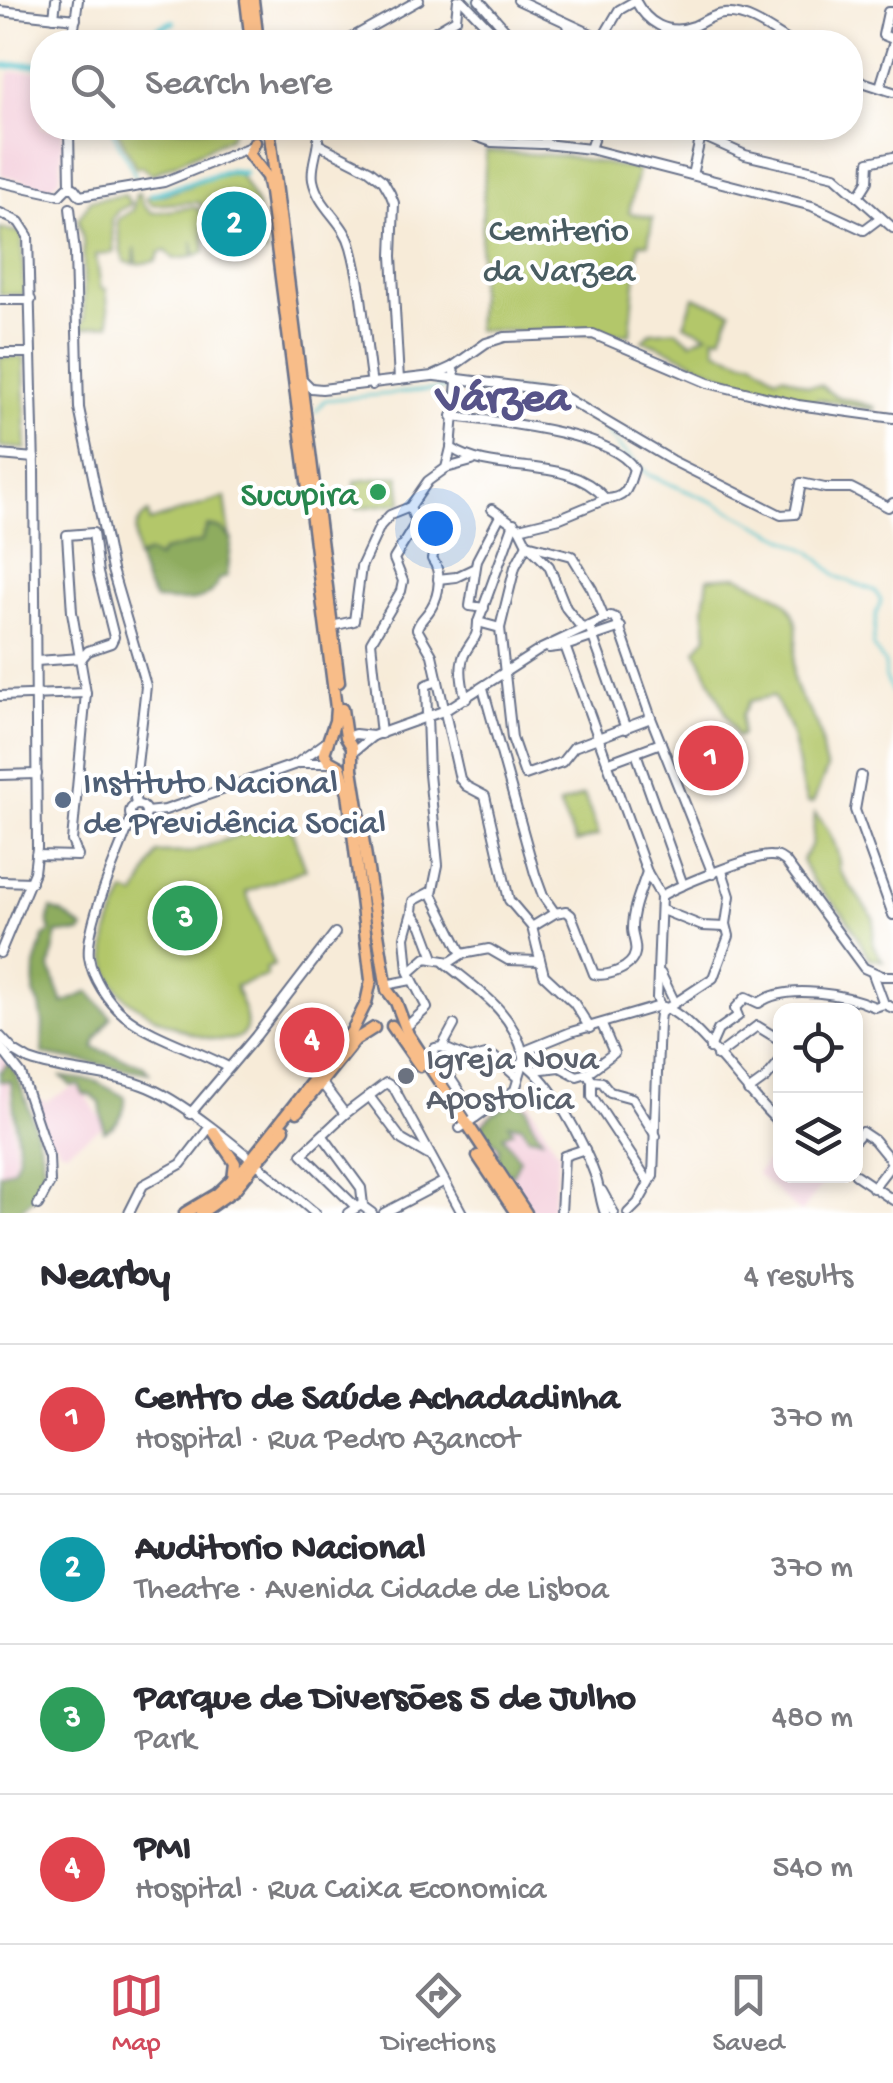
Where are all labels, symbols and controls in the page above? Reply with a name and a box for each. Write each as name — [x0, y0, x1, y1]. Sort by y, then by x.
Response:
search box — [30, 30, 863, 140]
icon: search — [65, 58, 120, 113]
text: Search here — [145, 63, 332, 107]
pin: 2 — [202, 186, 266, 262]
park label: Cemiterio da Varzea — [483, 213, 637, 294]
district label: Várzea — [434, 374, 572, 427]
place label: Sucupira — [240, 477, 360, 518]
marker: Sucupira — [367, 481, 389, 503]
your location — [410, 503, 461, 554]
pin: 1 — [678, 720, 744, 796]
place label: Instituto Nacional de Previdência Social — [83, 765, 386, 846]
marker: Instituto Nacional de Previdência Social — [52, 789, 74, 811]
pin: 3 — [152, 880, 218, 956]
pin: 4 — [280, 1002, 344, 1078]
map controls — [773, 1003, 863, 1183]
button: locate — [773, 1003, 863, 1093]
place label: Igreja Nova Apostolica — [426, 1041, 600, 1122]
marker: Igreja Nova Apostolica — [395, 1065, 417, 1087]
button: layers — [773, 1093, 863, 1183]
text: Nearby — [40, 1254, 170, 1303]
text: 4 results — [744, 1259, 853, 1297]
text: Centro de Saúde Achadadinha — [135, 1378, 620, 1422]
text: 1 — [66, 1400, 79, 1438]
text: 370 m — [771, 1400, 853, 1438]
text: Hospital · Rua Pedro Azancot — [135, 1422, 519, 1460]
text: Auditorio Nacional — [135, 1528, 426, 1572]
text: 2 — [65, 1550, 80, 1588]
text: 370 m — [771, 1550, 853, 1588]
text: Theatre · Avenida Cidade de Lisboa — [135, 1572, 609, 1610]
text: Parque de Diversões 5 de Julho — [135, 1678, 636, 1722]
text: 3 — [64, 1700, 81, 1738]
text: 480 m — [772, 1700, 853, 1738]
text: Park — [135, 1722, 196, 1760]
text: PMI — [135, 1828, 191, 1872]
text: 4 — [65, 1850, 80, 1888]
text: 540 m — [773, 1850, 853, 1888]
text: Hospital · Rua Caixa Economica — [135, 1872, 546, 1910]
tab: Map — [109, 1968, 164, 2061]
tab: Directions — [381, 1968, 495, 2061]
tab: Saved — [712, 1968, 784, 2061]

